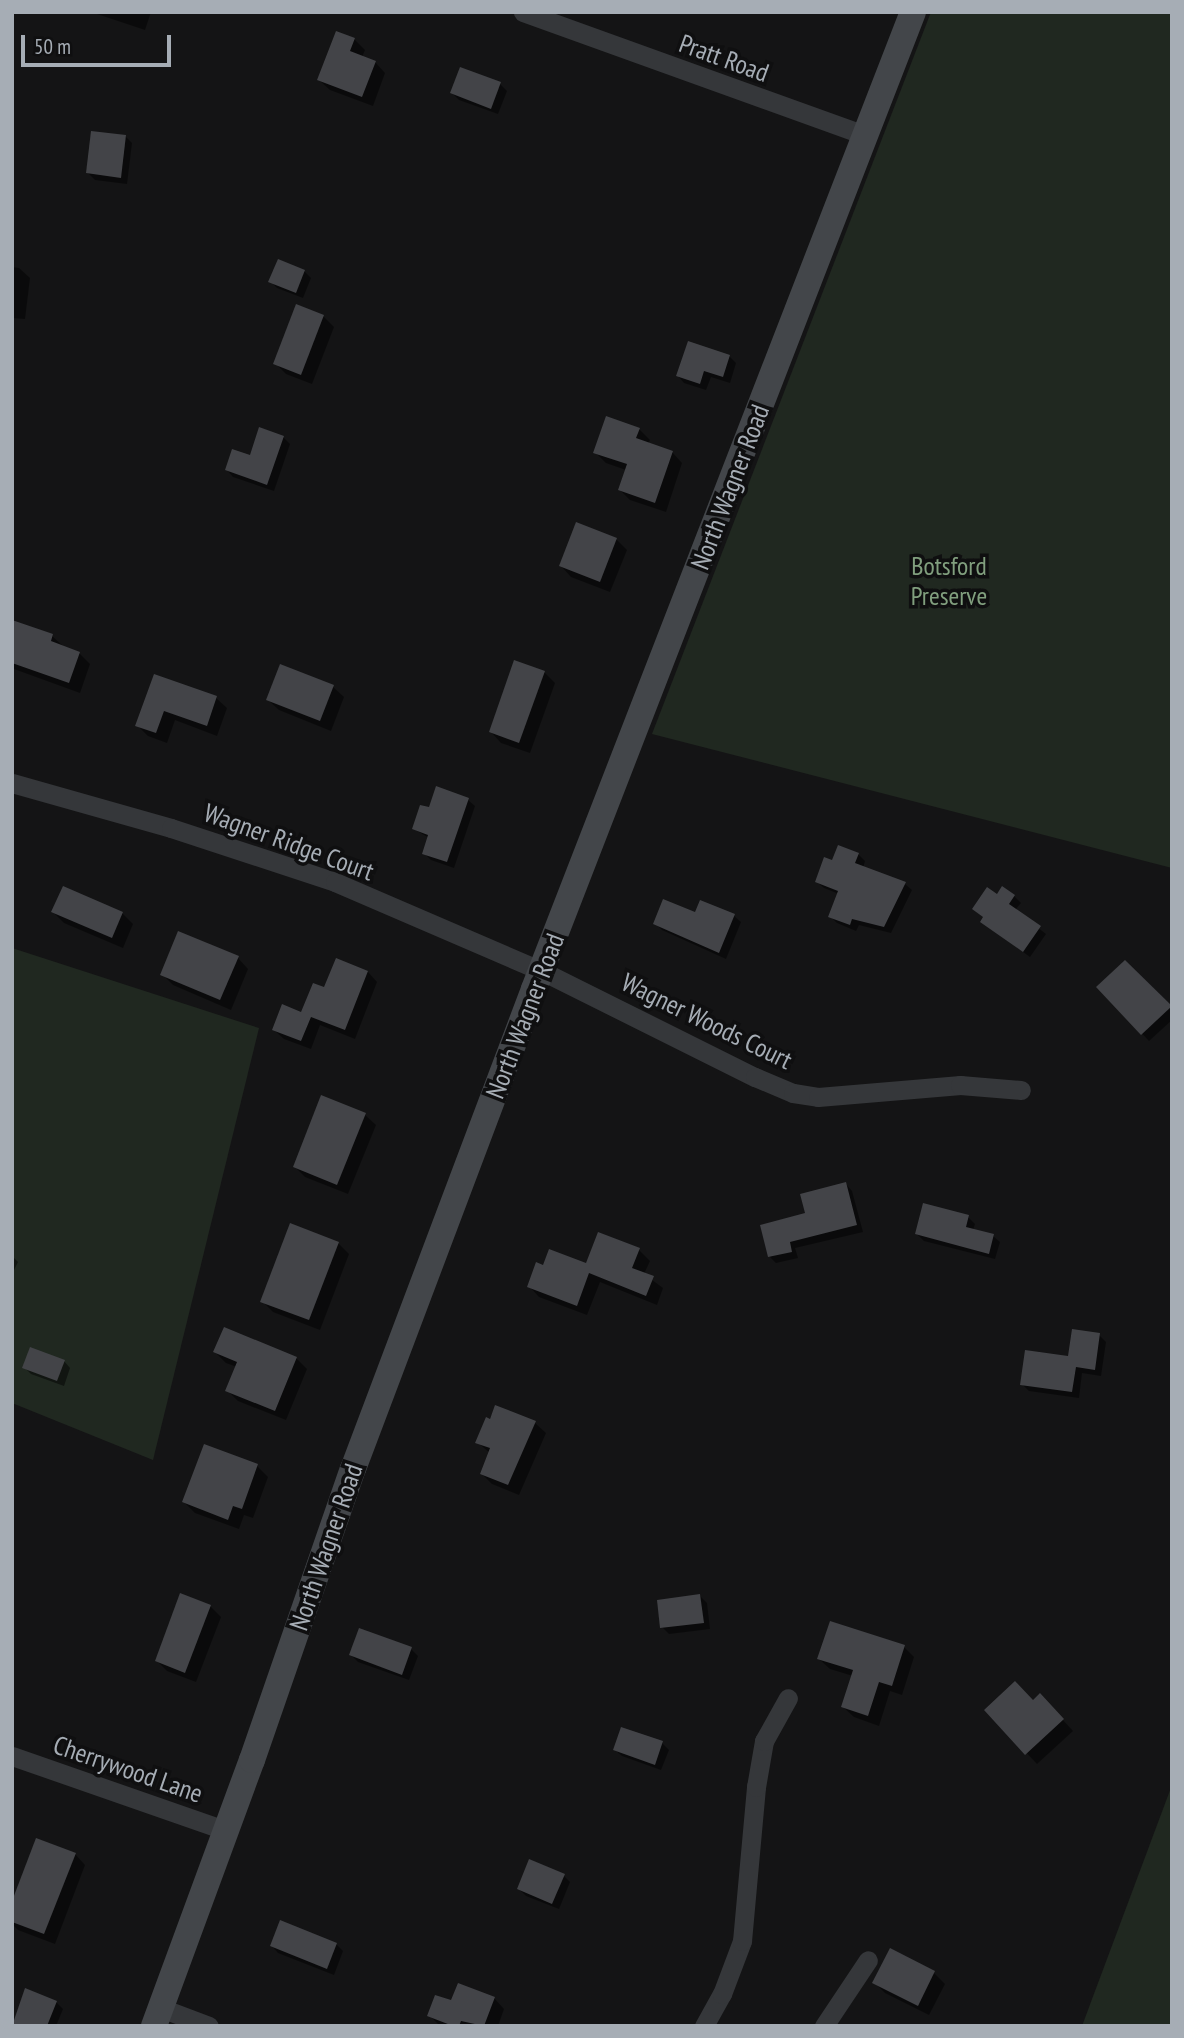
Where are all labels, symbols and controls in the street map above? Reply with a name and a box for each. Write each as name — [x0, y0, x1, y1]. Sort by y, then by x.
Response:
scale bar — [24, 21, 175, 65]
street label: Pratt Road — [675, 27, 773, 89]
text: 50 m — [34, 33, 71, 60]
street label: North Wagner Road — [684, 400, 776, 574]
park label: Botsford Preserve — [911, 550, 987, 612]
street label: Wagner Ridge Court — [200, 797, 378, 887]
street label: North Wagner Road — [479, 929, 571, 1103]
street label: Wagner Woods Court — [617, 966, 797, 1076]
street label: North Wagner Road — [283, 1459, 369, 1635]
street label: Cherrywood Lane — [49, 1729, 207, 1809]

